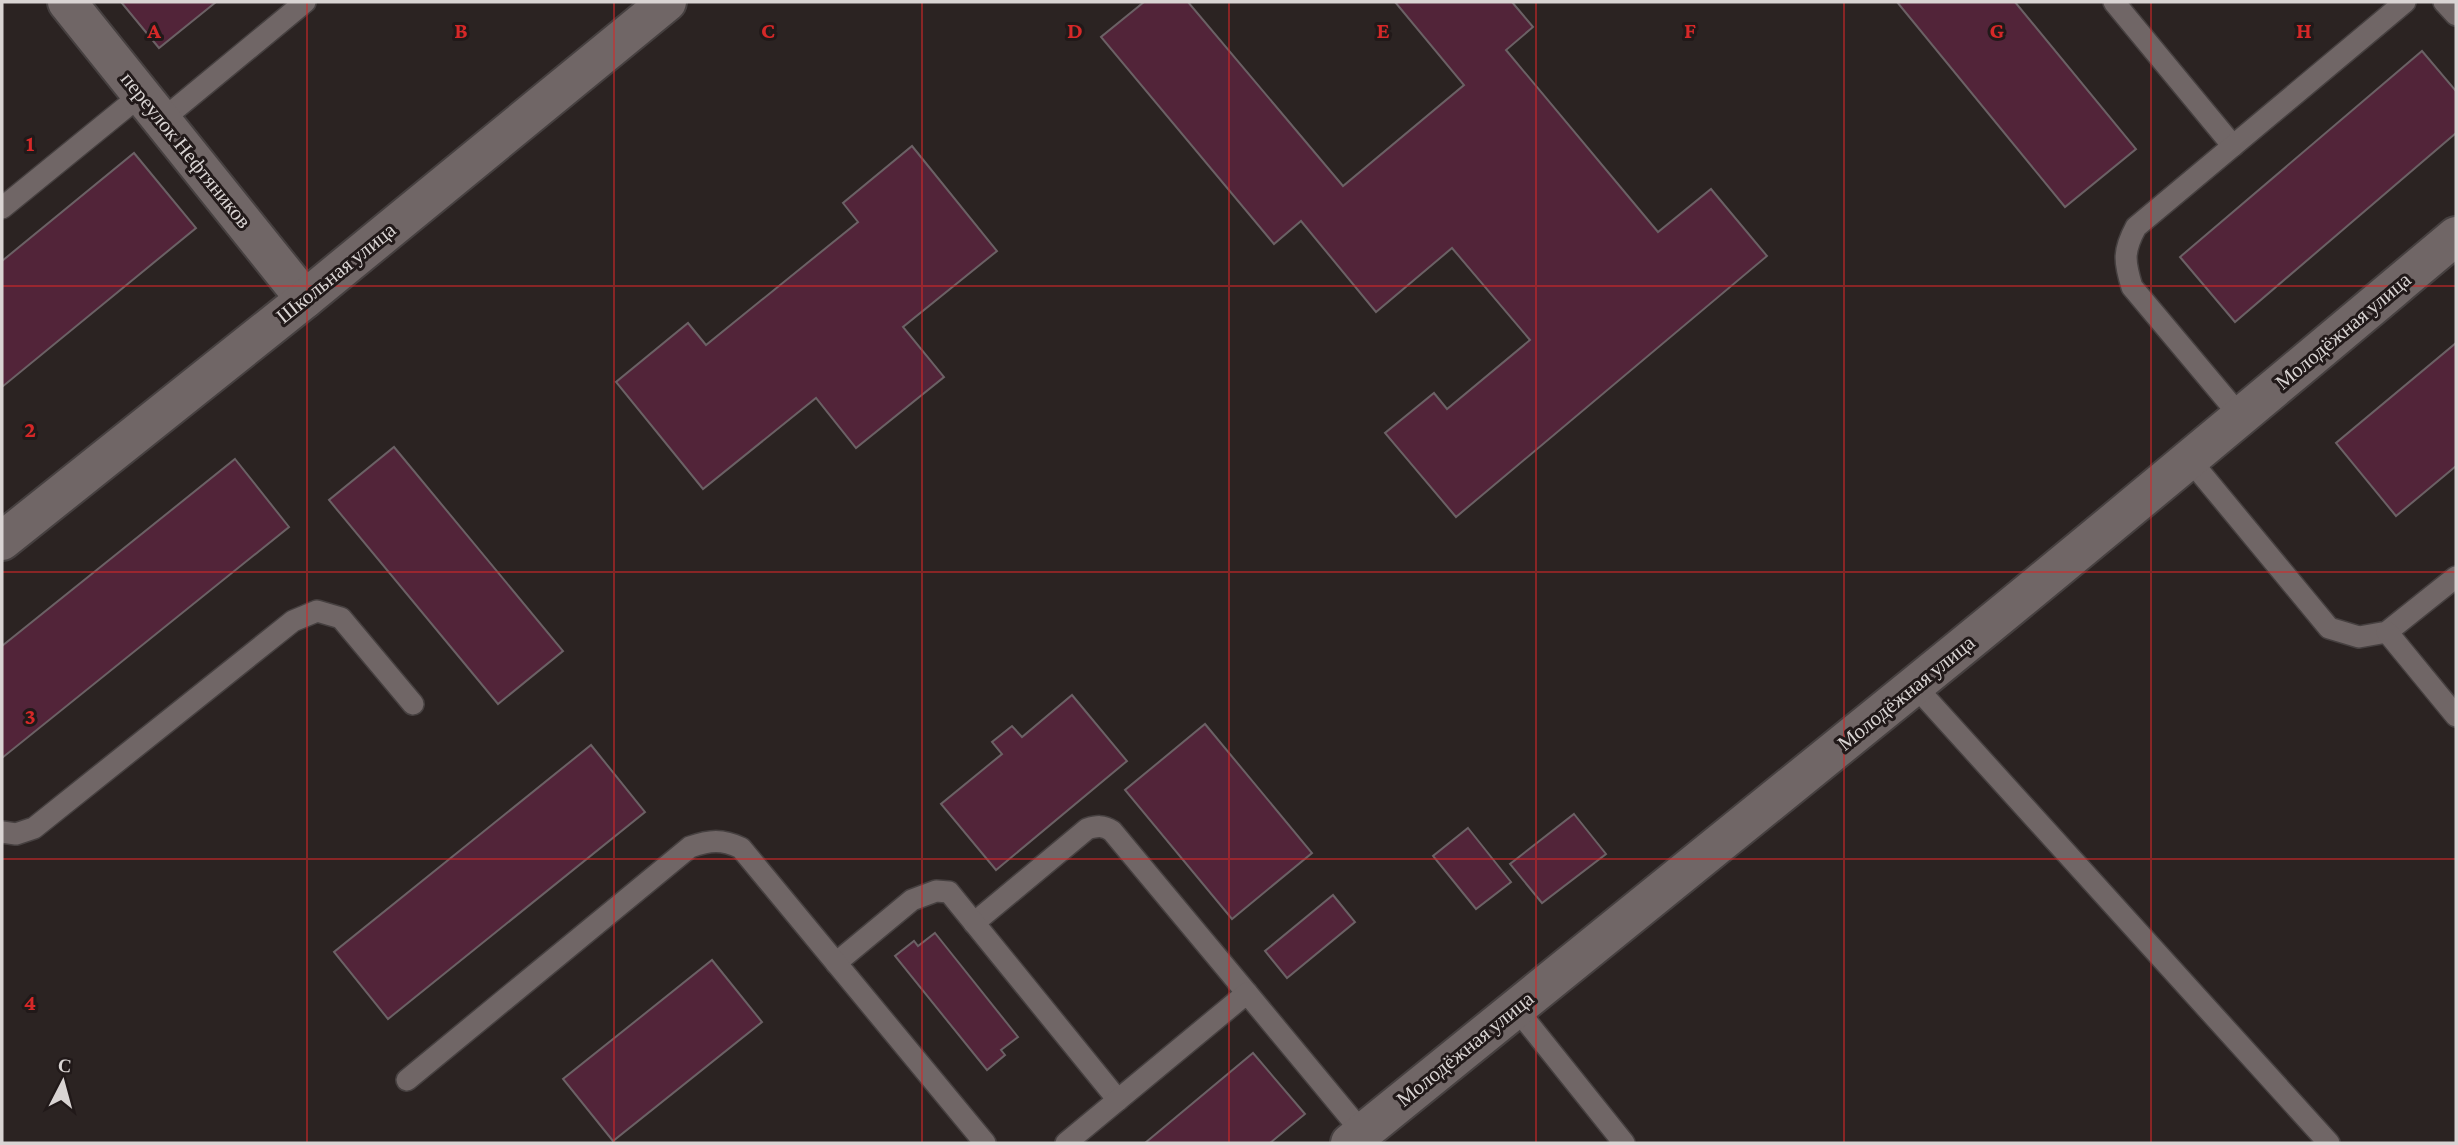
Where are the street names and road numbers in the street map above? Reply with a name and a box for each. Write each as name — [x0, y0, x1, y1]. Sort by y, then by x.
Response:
street label: переулок Нефтяников — [116, 67, 256, 233]
street label: Школьная улица — [271, 217, 401, 328]
street label: Молодёжная улица — [2270, 267, 2416, 395]
street label: Молодёжная улица — [1833, 630, 1980, 756]
street label: Молодёжная улица — [1392, 986, 1539, 1112]

